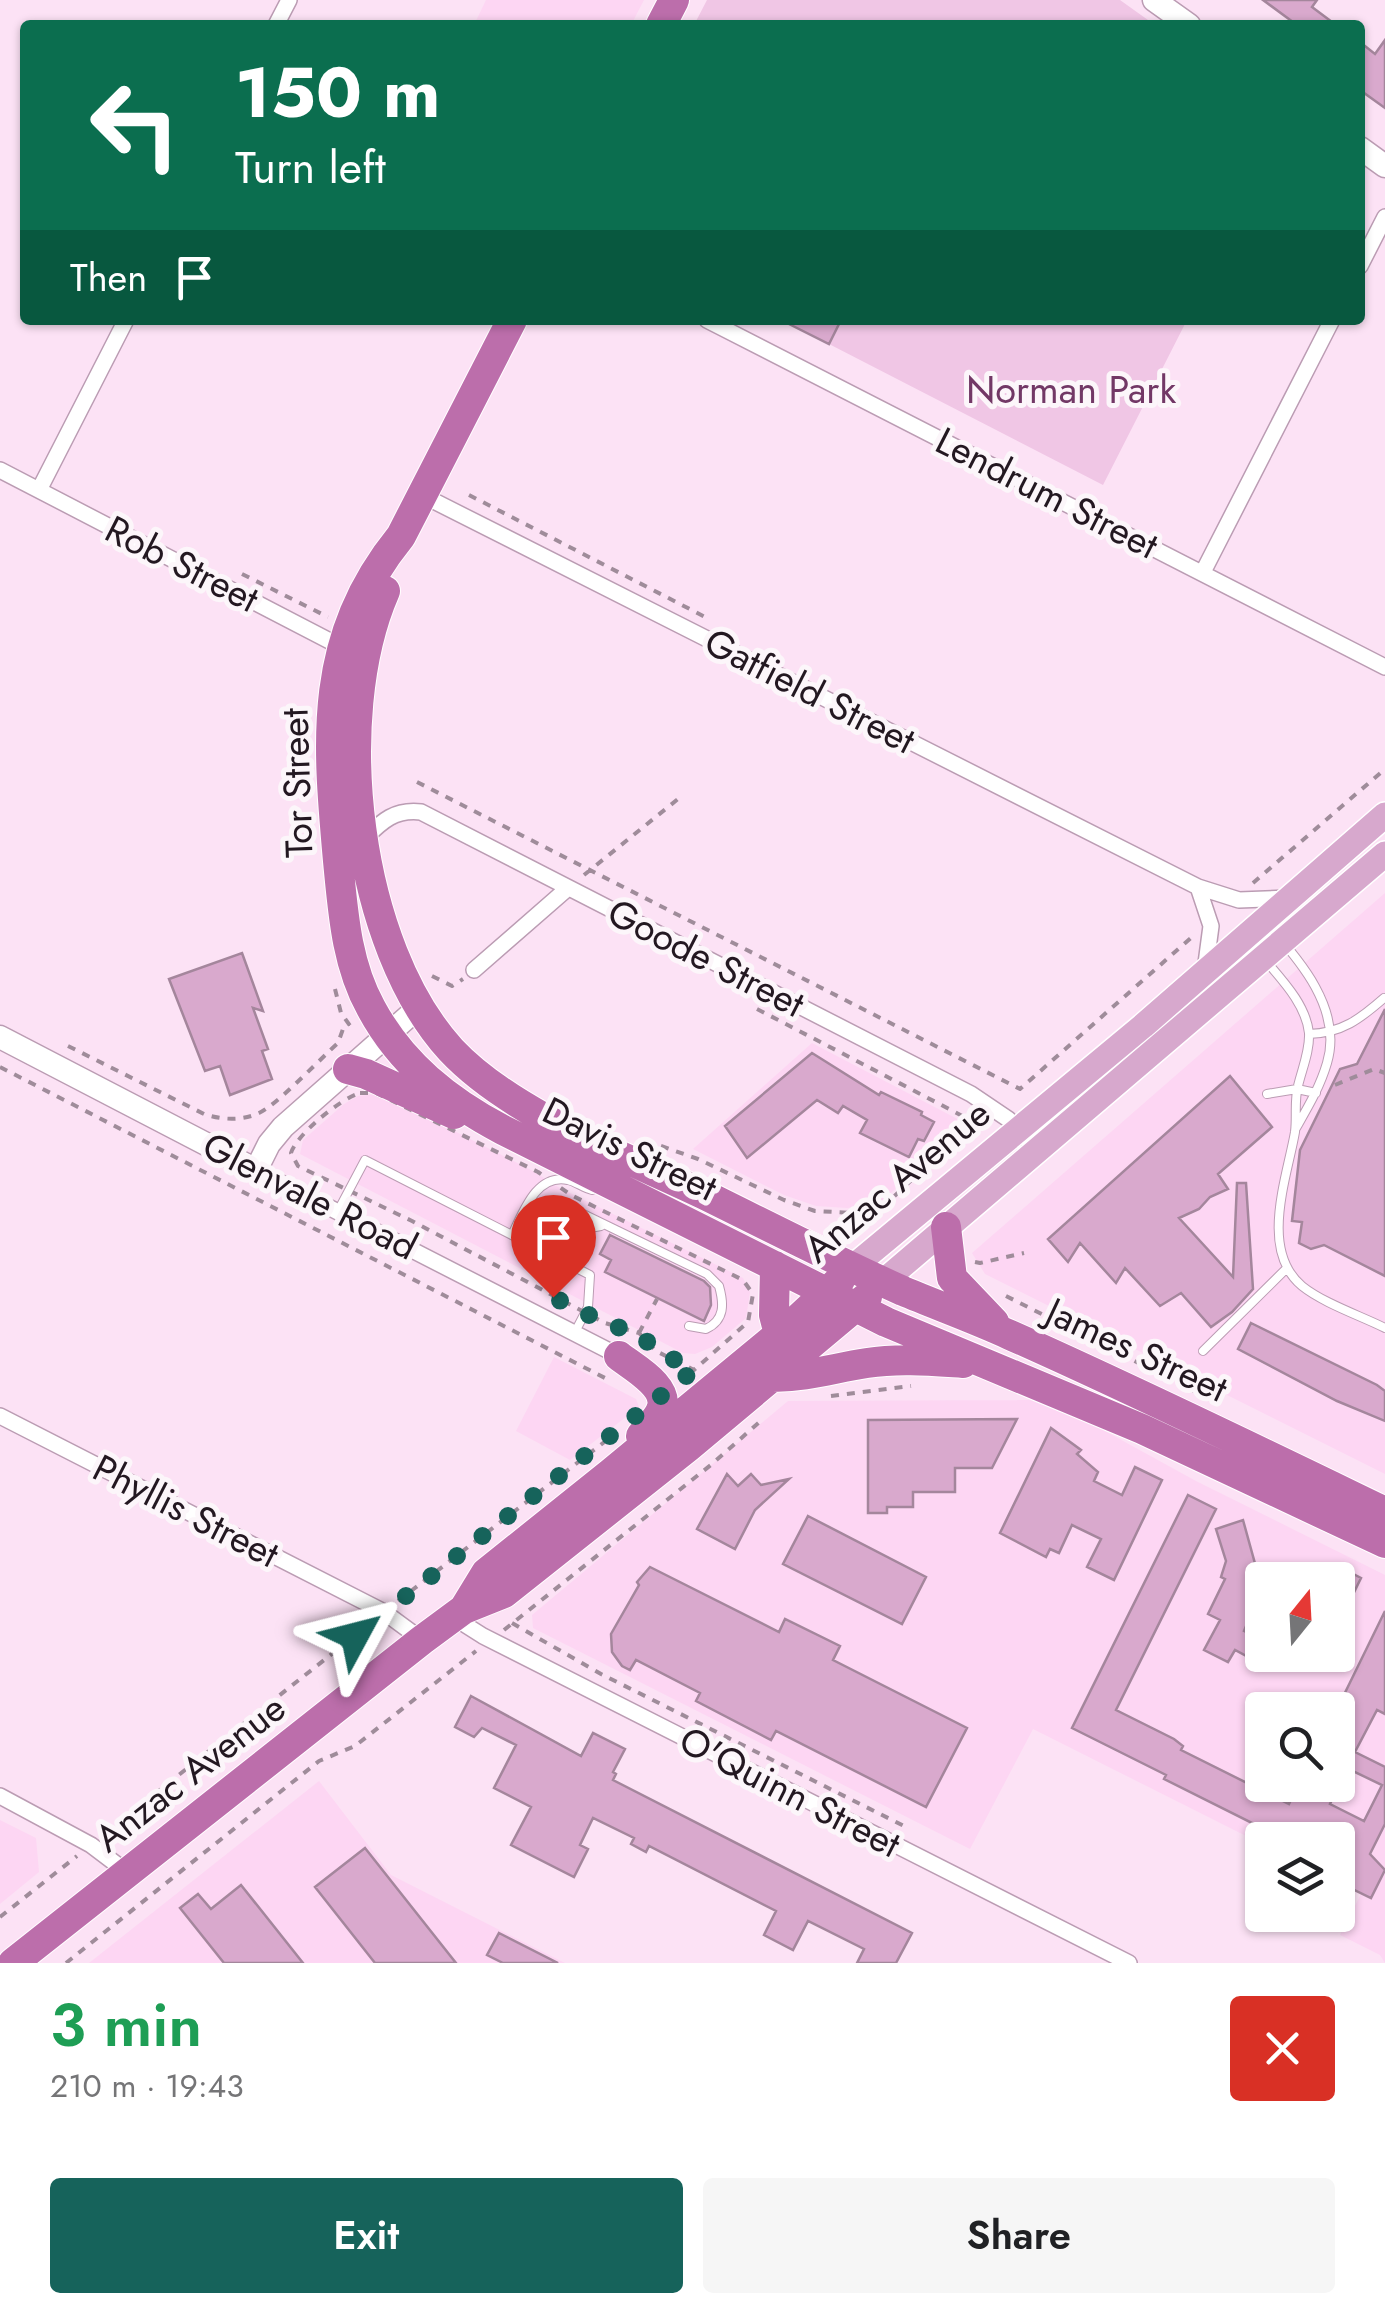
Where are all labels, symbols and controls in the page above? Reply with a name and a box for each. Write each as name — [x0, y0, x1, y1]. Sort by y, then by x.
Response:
text: 150 m — [235, 42, 441, 143]
icon: left — [70, 60, 200, 190]
text: Turn left — [235, 135, 386, 200]
text: Then — [70, 250, 147, 305]
icon: arrive — [167, 250, 222, 305]
park label: Norman Park — [966, 362, 1176, 417]
street label: Lendrum Street — [926, 413, 1168, 572]
street label: Rob Street — [96, 501, 269, 626]
street label: Gatfield Street — [695, 614, 925, 767]
street label: Tor Street — [266, 707, 327, 859]
street label: Goode Street — [598, 884, 814, 1031]
street label: Davis Street — [534, 1083, 727, 1214]
street label: Anzac Avenue — [791, 1086, 1002, 1275]
street label: Glenvale Road — [193, 1118, 427, 1273]
pin — [511, 1195, 596, 1298]
icon: arrive — [526, 1210, 581, 1265]
street label: James Street — [1033, 1282, 1237, 1415]
street label: Phyllis Street — [84, 1440, 289, 1581]
north arrow — [1245, 1562, 1355, 1672]
map controls — [1245, 1562, 1355, 1932]
position arrow — [303, 1584, 407, 1688]
street label: Anzac Avenue — [83, 1681, 297, 1865]
button: search — [1245, 1692, 1355, 1802]
street label: O'Quinn Street — [670, 1712, 910, 1871]
button: layers — [1245, 1822, 1355, 1932]
text: 3 min — [50, 1982, 202, 2069]
button: close — [1230, 1996, 1335, 2101]
text: 210 m · 19:43 — [50, 2063, 244, 2109]
button: Exit — [50, 2178, 683, 2293]
button: Share — [703, 2178, 1335, 2293]

